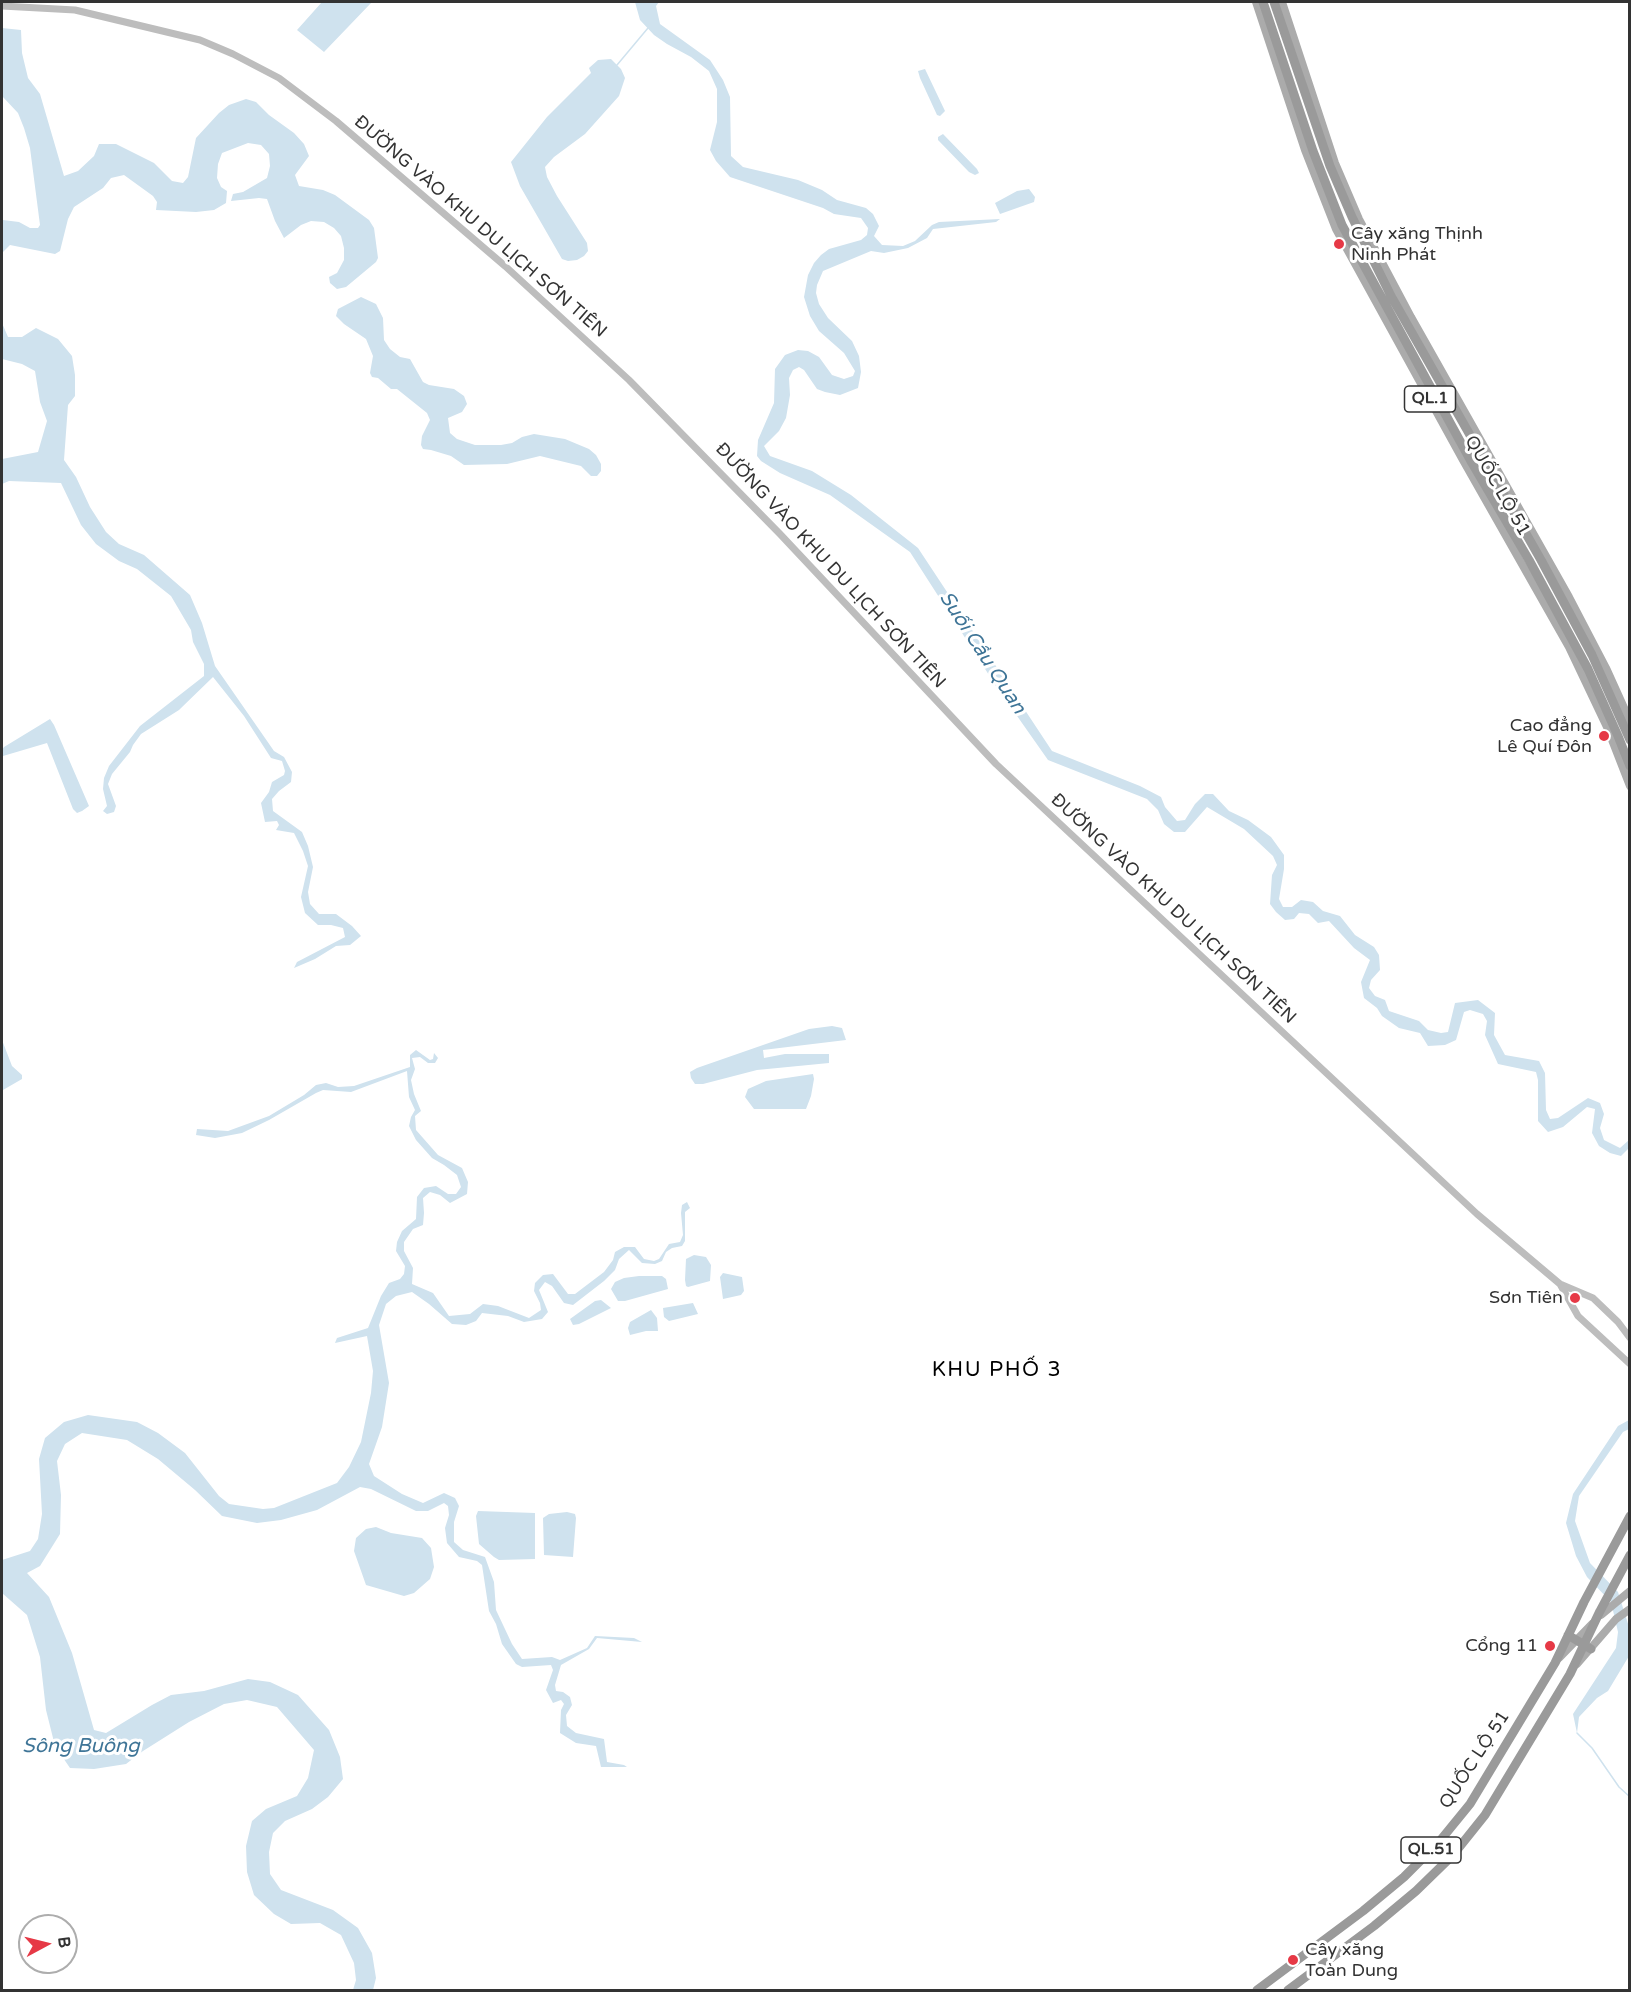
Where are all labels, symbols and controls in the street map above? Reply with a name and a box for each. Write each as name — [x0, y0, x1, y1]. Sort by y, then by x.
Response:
street label: ĐƯỜNG VÀO KHU DU LỊCH SƠN TIÊN — [349, 111, 611, 343]
place label: Cây xăng Thịnh Ninh Phát — [1351, 223, 1483, 266]
marker: Cây xăng Thịnh Ninh Phát — [1332, 237, 1346, 251]
road number: QL.1 — [1404, 386, 1456, 412]
street label: QUỐC LỘ 51 — [1460, 432, 1534, 540]
street label: ĐƯỜNG VÀO KHU DU LỊCH SƠN TIÊN — [710, 439, 950, 693]
water label: Suối Cầu Quan — [934, 587, 1030, 719]
place label: Cao đẳng Lê Quí Đôn — [1497, 715, 1592, 758]
marker: Cao đẳng Lê Quí Đôn — [1597, 729, 1611, 743]
street label: ĐƯỜNG VÀO KHU DU LỊCH SƠN TIÊN — [1046, 789, 1300, 1029]
place label: Sơn Tiên — [1489, 1287, 1563, 1309]
marker: Sơn Tiên — [1568, 1291, 1582, 1305]
district label: KHU PHỐ 3 — [932, 1357, 1062, 1383]
place label: Cổng 11 — [1465, 1635, 1538, 1657]
marker: Cổng 11 — [1543, 1639, 1557, 1653]
street label: QUỐC LỘ 51 — [1435, 1707, 1515, 1813]
water label: Sông Buông — [22, 1735, 140, 1759]
road number: QL.51 — [1401, 1837, 1461, 1863]
north arrow — [18, 1914, 78, 1974]
text: B — [53, 1935, 74, 1949]
place label: Cây xăng Toàn Dung — [1305, 1939, 1398, 1982]
marker: Cây xăng Toàn Dung — [1286, 1953, 1300, 1967]

